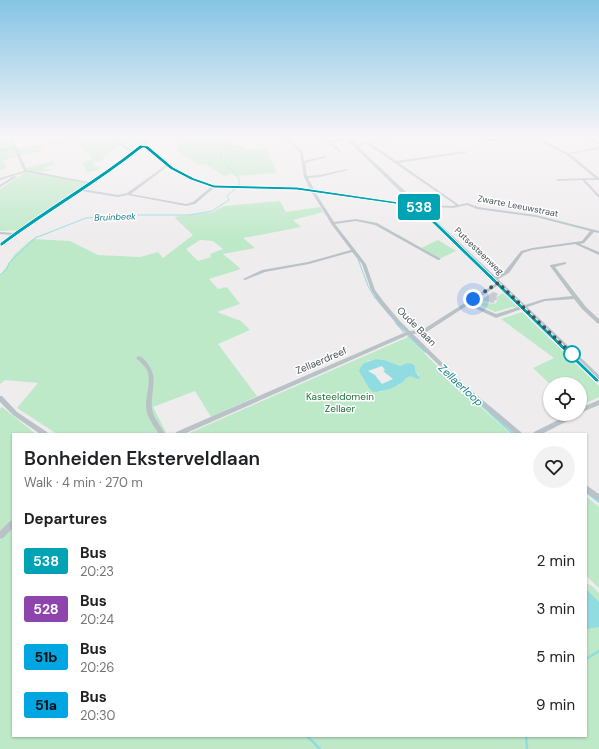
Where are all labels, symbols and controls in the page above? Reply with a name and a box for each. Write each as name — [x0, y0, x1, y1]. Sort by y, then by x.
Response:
street label: Zwarte Leeuwstraat — [477, 192, 560, 220]
line badge: 538 — [396, 194, 442, 220]
text: 538 — [406, 198, 432, 216]
water label: Bruinbeek — [94, 210, 136, 224]
street label: Putsesteenweg — [452, 225, 506, 277]
your location — [463, 289, 483, 309]
street label: Oude Baan — [394, 304, 439, 349]
street label: Zellaerdreef — [293, 344, 349, 377]
unlabelled marker — [563, 345, 581, 363]
water label: Zellaerloop — [436, 361, 486, 409]
map controls — [543, 377, 587, 421]
button: locate — [543, 377, 587, 421]
park label: Kasteeldomein Zellaer — [306, 390, 374, 415]
text: Bonheiden Eksterveldlaan — [24, 446, 260, 471]
button: heart — [533, 446, 575, 488]
text: Walk · 4 min · 270 m — [24, 474, 143, 491]
text: Departures — [24, 509, 107, 529]
text: Bus — [80, 543, 107, 563]
text: 2 min — [537, 551, 575, 571]
text: 538 — [33, 552, 59, 570]
text: 20:23 — [80, 563, 114, 580]
text: Bus — [80, 591, 107, 611]
text: 3 min — [537, 599, 575, 619]
text: 528 — [33, 600, 59, 618]
text: 20:24 — [80, 611, 114, 628]
text: Bus — [80, 639, 107, 659]
text: 5 min — [536, 647, 575, 667]
text: 51b — [35, 648, 57, 666]
text: 20:26 — [80, 659, 115, 676]
text: Bus — [80, 687, 107, 707]
text: 9 min — [536, 695, 575, 715]
text: 51a — [35, 696, 57, 714]
text: 20:30 — [80, 707, 115, 724]

